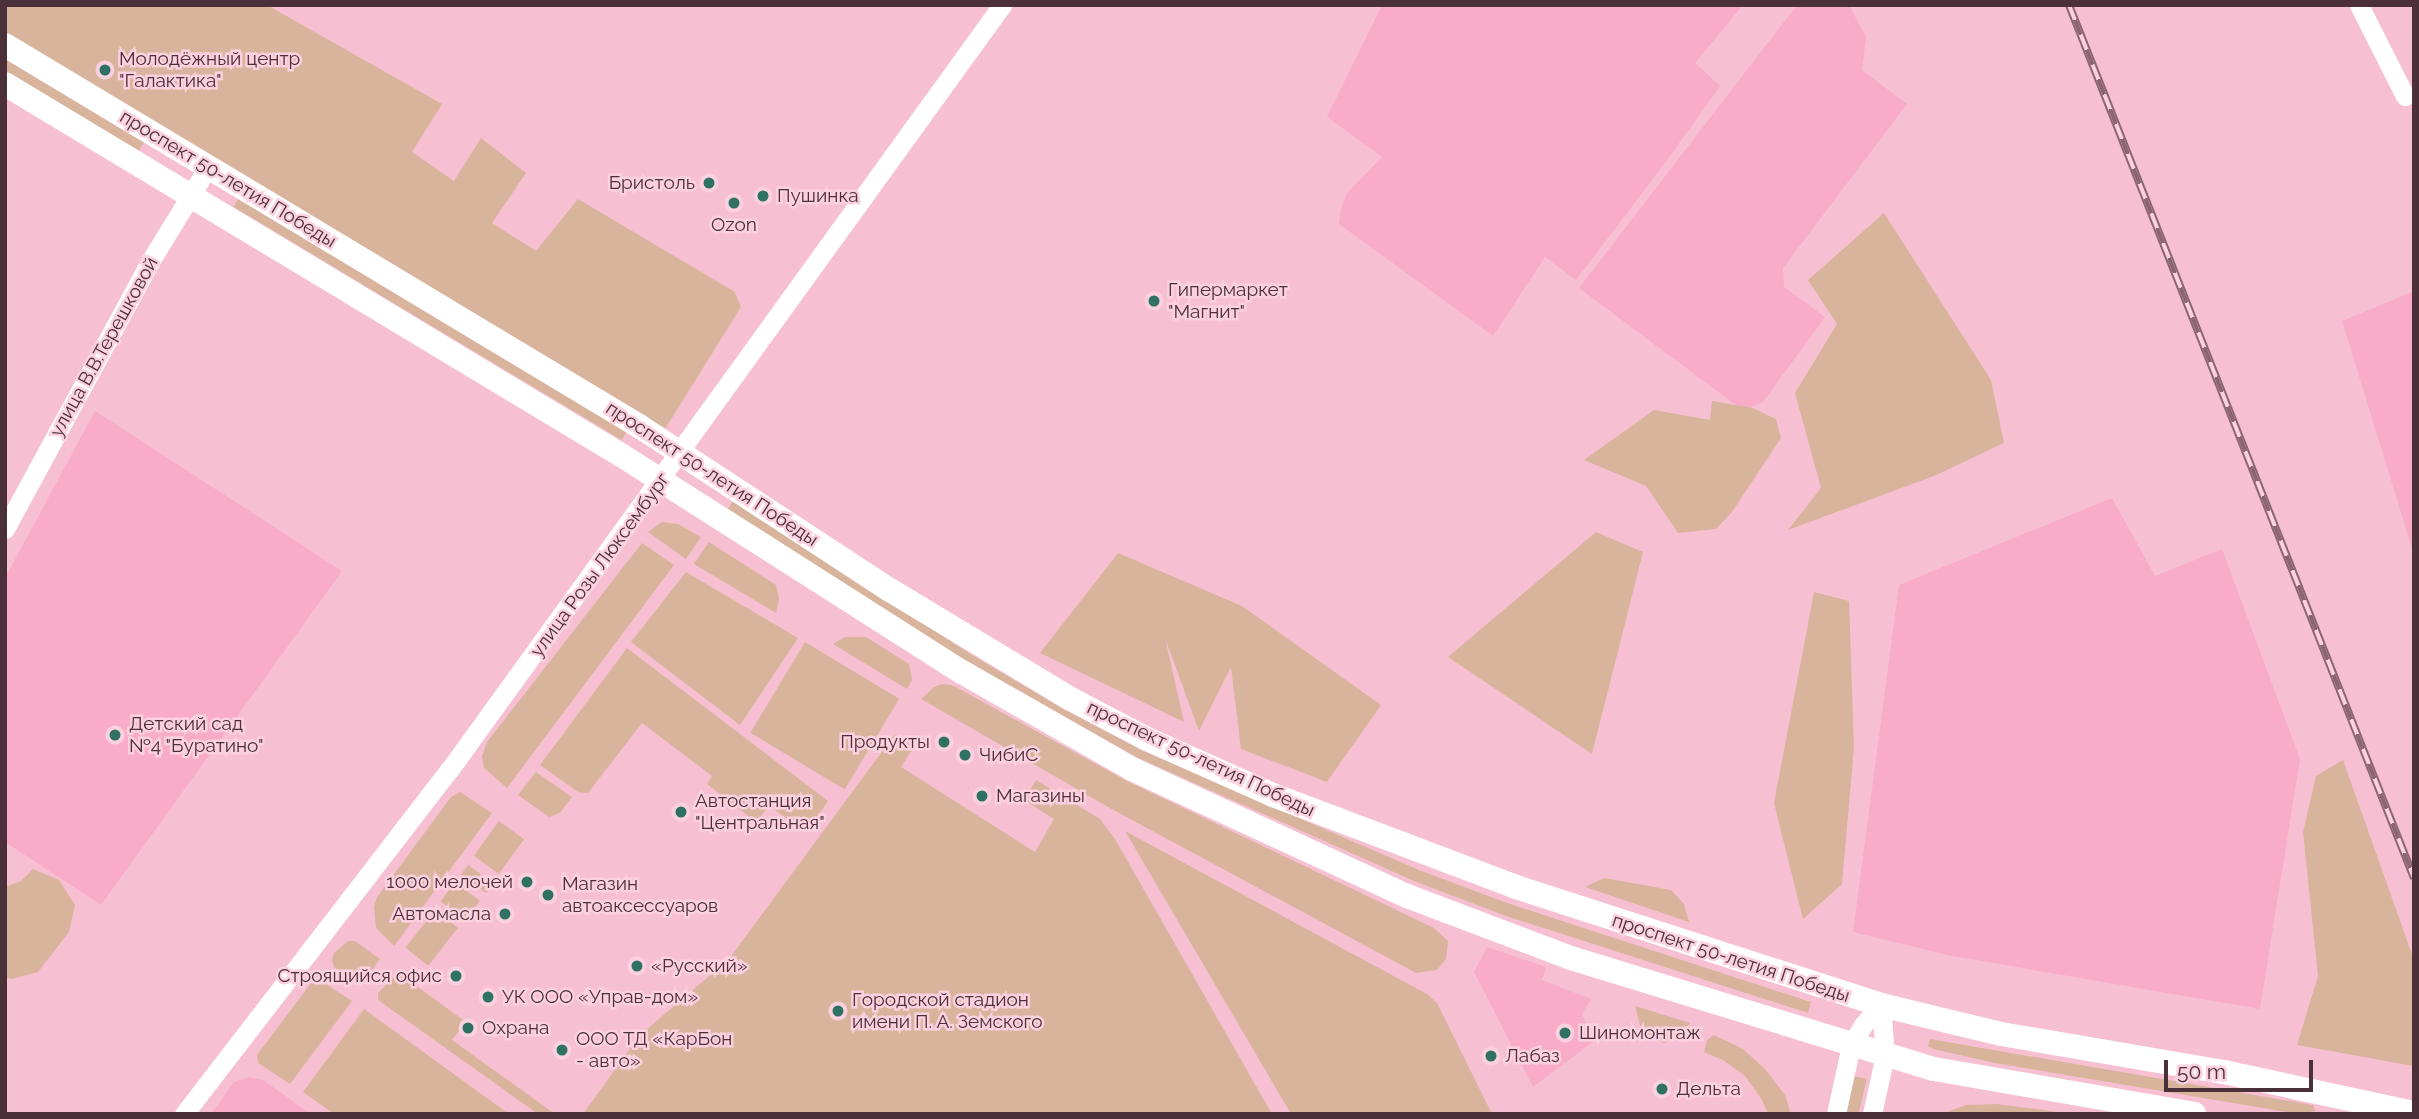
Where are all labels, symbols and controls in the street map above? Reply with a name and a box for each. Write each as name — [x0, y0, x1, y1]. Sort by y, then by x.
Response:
place label: Молодёжный центр "Галактика" — [119, 48, 300, 92]
marker: Молодёжный центр "Галактика" — [97, 62, 113, 78]
street label: проспект 50-летия Победы — [116, 105, 340, 253]
place label: Бристоль — [609, 172, 695, 194]
marker: Бристоль — [701, 175, 717, 191]
place label: Пушинка — [777, 185, 859, 207]
marker: Пушинка — [755, 188, 771, 204]
marker: Ozon — [726, 195, 742, 211]
place label: Ozon — [711, 214, 757, 236]
street label: улица В.В.Терешковой — [45, 253, 163, 441]
place label: Гипермаркет "Магнит" — [1168, 279, 1288, 323]
marker: Гипермаркет "Магнит" — [1146, 293, 1162, 309]
street label: проспект 50-летия Победы — [602, 397, 822, 551]
street label: улица Розы Люксембург — [526, 469, 674, 661]
street label: проспект 50-летия Победы — [1084, 696, 1318, 822]
place label: Детский сад №4 "Буратино" — [129, 713, 264, 757]
marker: Детский сад №4 "Буратино" — [107, 727, 123, 743]
place label: Продукты — [840, 731, 930, 753]
marker: Продукты — [936, 734, 952, 750]
place label: ЧибиС — [979, 744, 1038, 766]
marker: ЧибиС — [957, 747, 973, 763]
place label: Магазины — [996, 785, 1085, 807]
marker: Магазины — [974, 788, 990, 804]
place label: Автостанция "Центральная" — [695, 790, 825, 834]
marker: Автостанция "Центральная" — [673, 804, 689, 820]
place label: 1000 мелочей — [386, 871, 513, 893]
place label: Магазин автоаксессуаров — [562, 873, 718, 917]
marker: 1000 мелочей — [519, 874, 535, 890]
marker: Магазин автоаксессуаров — [540, 887, 556, 903]
place label: Автомасла — [392, 903, 491, 925]
marker: Автомасла — [497, 906, 513, 922]
street label: проспект 50-летия Победы — [1609, 909, 1853, 1007]
place label: «Русский» — [651, 955, 748, 977]
marker: «Русский» — [629, 958, 645, 974]
place label: Строящийся офис — [277, 965, 442, 987]
marker: Строящийся офис — [448, 968, 464, 984]
place label: УК ООО «Управ-дом» — [502, 986, 698, 1008]
marker: УК ООО «Управ-дом» — [480, 989, 496, 1005]
place label: Городской стадион имени П. А. Земского — [852, 989, 1043, 1033]
marker: Городской стадион имени П. А. Земского — [830, 1003, 846, 1019]
place label: Охрана — [482, 1017, 549, 1039]
marker: Охрана — [460, 1020, 476, 1036]
place label: Шиномонтаж — [1579, 1022, 1701, 1044]
marker: Шиномонтаж — [1557, 1025, 1573, 1041]
place label: ООО ТД «КарБон - авто» — [576, 1028, 733, 1072]
marker: ООО ТД «КарБон - авто» — [554, 1042, 570, 1058]
place label: Лабаз — [1505, 1045, 1560, 1067]
scale bar — [2167, 1046, 2316, 1090]
marker: Лабаз — [1483, 1048, 1499, 1064]
text: 50 m — [2177, 1059, 2226, 1084]
place label: Дельта — [1676, 1078, 1741, 1100]
marker: Дельта — [1654, 1081, 1670, 1097]

